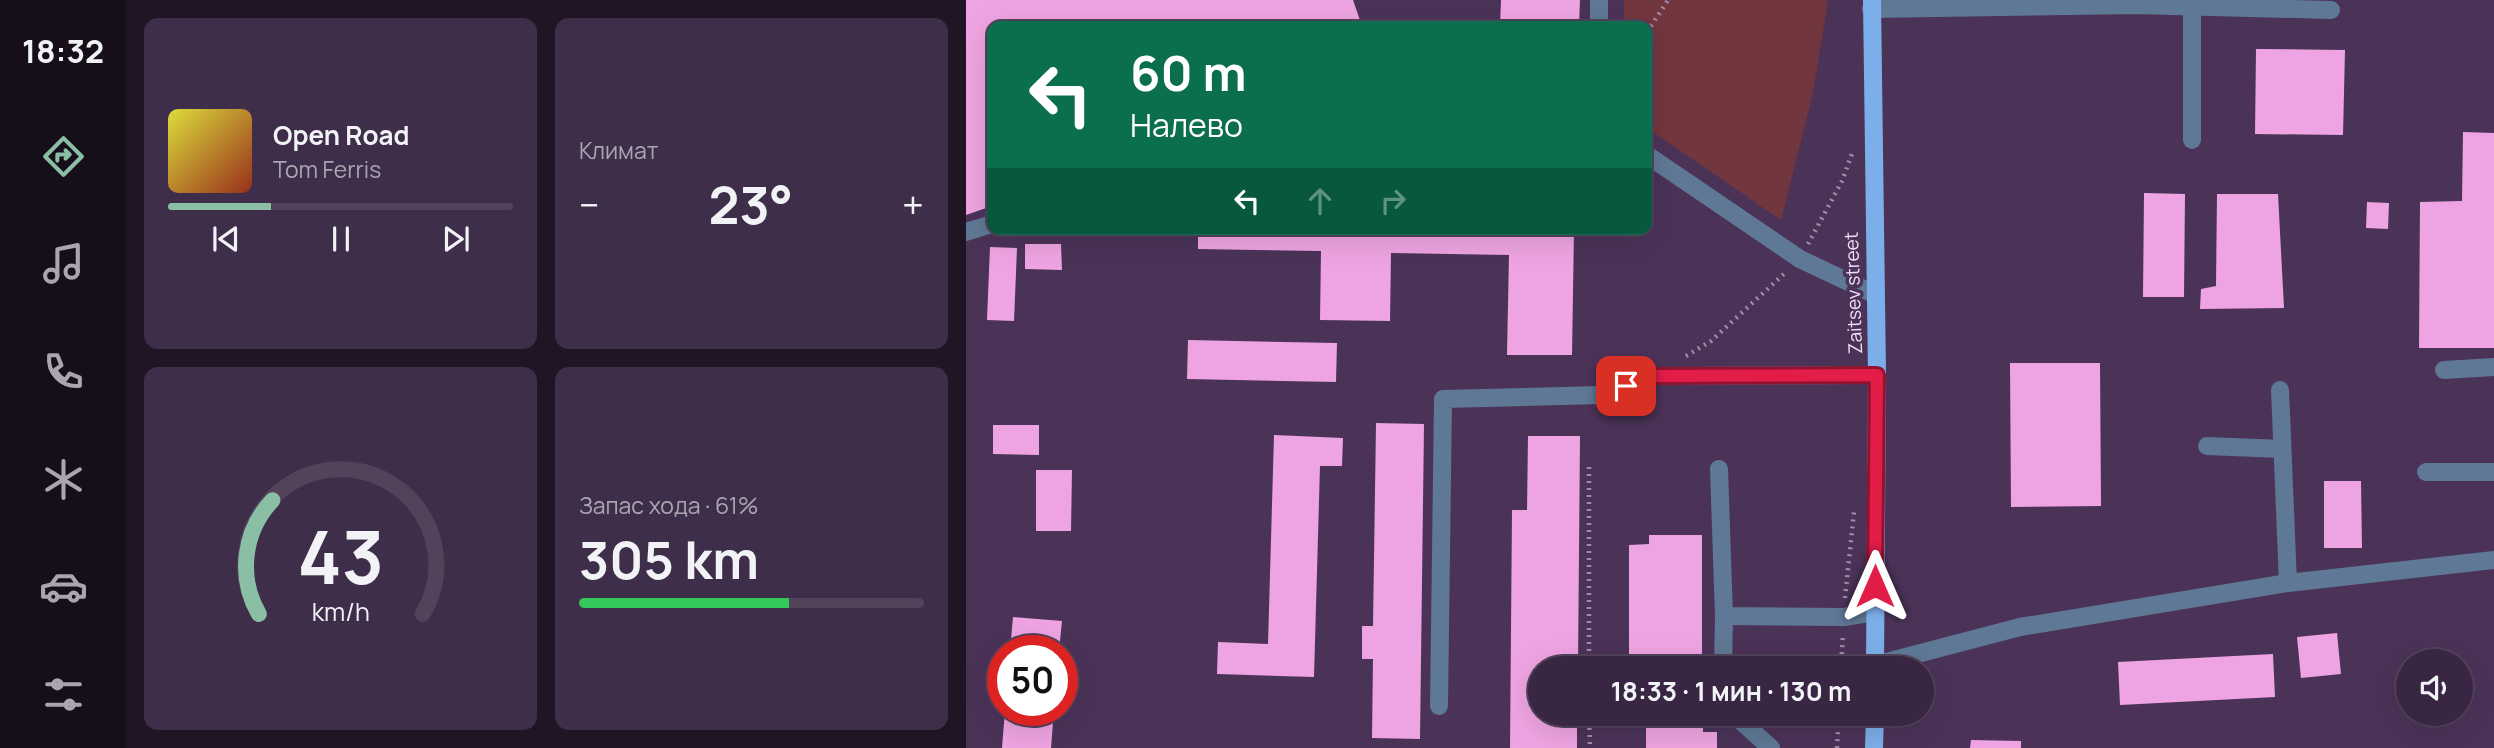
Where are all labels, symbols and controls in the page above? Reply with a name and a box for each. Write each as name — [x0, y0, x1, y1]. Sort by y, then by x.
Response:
text: 18:32 — [22, 29, 104, 73]
text: 60 m — [1130, 39, 1247, 106]
icon: left — [1015, 49, 1106, 140]
text: Налево — [1130, 103, 1243, 147]
text: Open Road — [273, 117, 409, 153]
icon: directions — [39, 132, 88, 181]
text: Климат — [579, 134, 658, 166]
text: Tom Ferris — [273, 153, 381, 185]
text: 23° — [709, 169, 793, 240]
text: − — [579, 178, 600, 230]
text: + — [902, 178, 924, 230]
icon: left — [1228, 182, 1266, 220]
icon: ahead — [1301, 182, 1339, 220]
icon: right — [1374, 182, 1412, 220]
icon: previous — [207, 220, 245, 258]
icon: pause — [322, 220, 360, 258]
icon: next — [437, 220, 475, 258]
street label: Zaitsev street — [1838, 231, 1868, 355]
icon: music — [39, 239, 88, 288]
icon: phone — [39, 347, 88, 396]
pin — [1596, 356, 1656, 416]
icon: arrive — [1607, 367, 1645, 405]
icon: climate — [39, 455, 88, 504]
text: Запас хода · 61% — [579, 489, 759, 521]
text: 43 — [297, 507, 384, 607]
text: 305 km — [579, 524, 759, 595]
position arrow — [1838, 549, 1912, 623]
icon: car — [39, 562, 88, 611]
text: km/h — [311, 594, 370, 629]
speed limit sign: 50 — [987, 635, 1078, 726]
map controls — [2396, 649, 2473, 726]
button: sound — [2396, 649, 2473, 726]
icon: filters — [39, 670, 88, 719]
text: 18:33 · 1 мин · 130 m — [1611, 673, 1851, 709]

